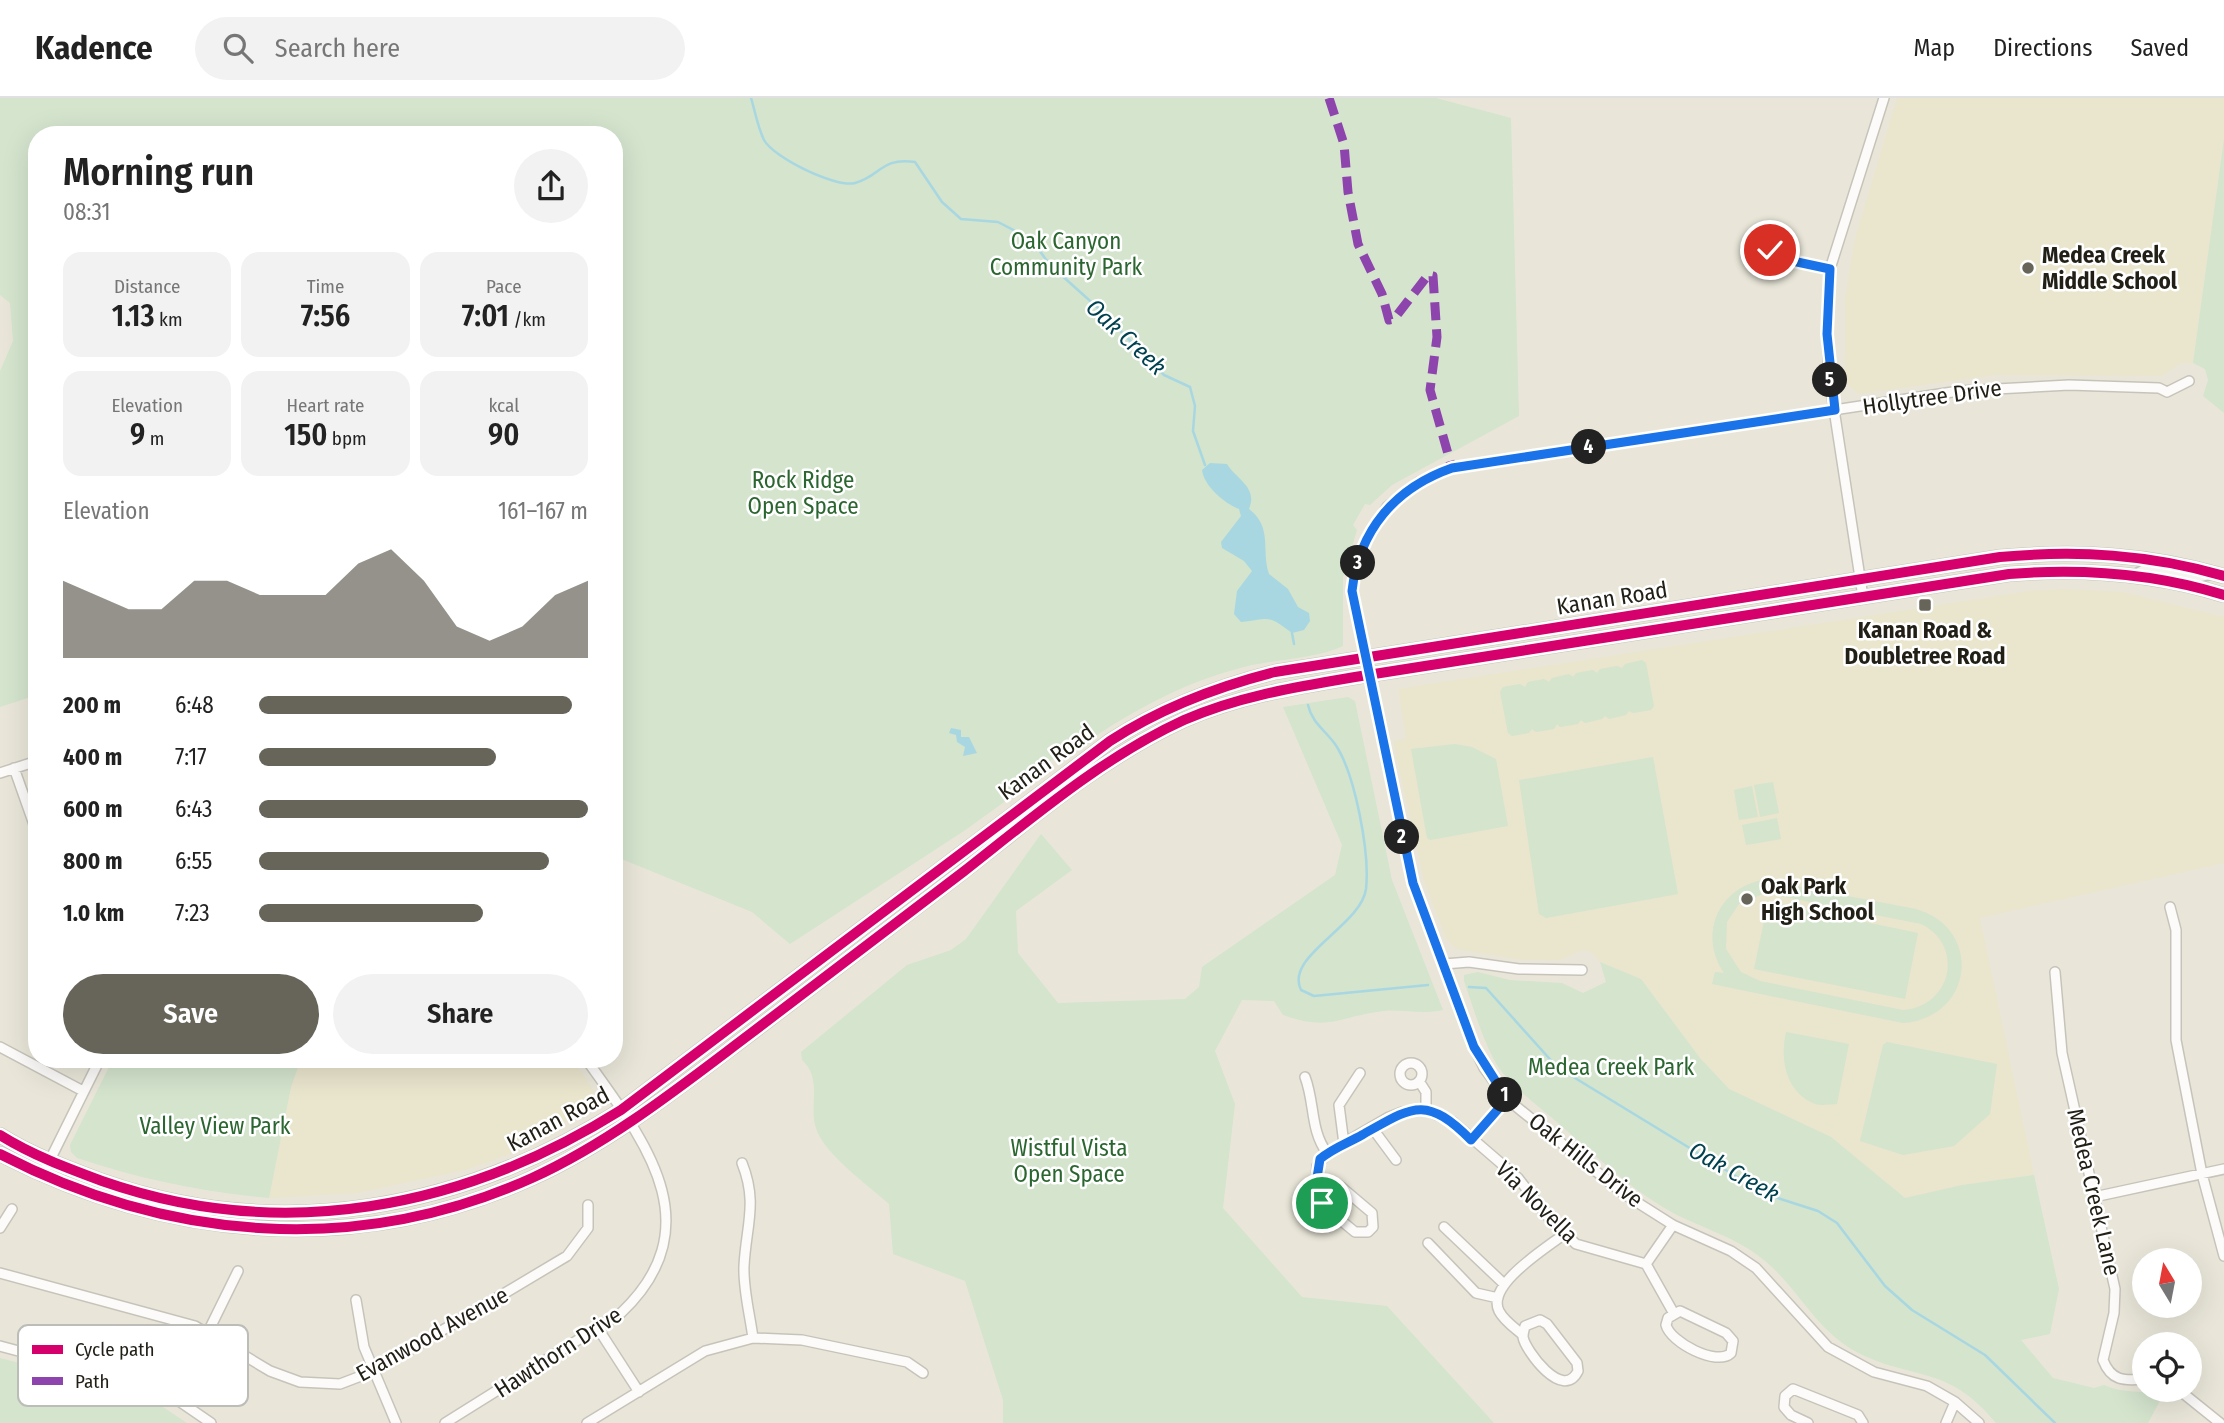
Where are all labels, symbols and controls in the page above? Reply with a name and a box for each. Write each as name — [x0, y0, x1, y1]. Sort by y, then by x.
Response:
search box — [195, 17, 685, 80]
text: Kadence — [35, 28, 153, 68]
icon: search — [219, 29, 257, 67]
text: Search here — [275, 33, 400, 64]
text: Map — [1914, 34, 1955, 62]
text: Directions — [1993, 34, 2092, 62]
text: Saved — [2130, 34, 2189, 62]
text: Morning run — [63, 149, 254, 195]
button: share — [514, 149, 588, 223]
text: 08:31 — [63, 198, 110, 226]
pin — [1740, 220, 1800, 280]
park label: Oak Canyon Community Park — [990, 227, 1143, 281]
icon: check — [1751, 231, 1789, 269]
place label: Medea Creek Middle School — [2042, 241, 2178, 295]
marker: Medea Creek Middle School — [2020, 260, 2036, 276]
text: Distance — [114, 275, 180, 298]
text: Time — [307, 275, 344, 298]
text: Pace — [486, 275, 522, 298]
water label: Oak Creek — [1080, 293, 1172, 381]
text: 1.13 — [112, 298, 155, 334]
text: 7:56 — [301, 298, 350, 334]
text: 7:01 — [462, 298, 509, 334]
text: km — [155, 308, 183, 331]
text: /km — [509, 308, 546, 331]
pin: 5 — [1812, 362, 1848, 398]
text: 5 — [1825, 368, 1834, 391]
street label: Hollytree Drive — [1861, 373, 2003, 421]
text: Elevation — [111, 394, 183, 417]
text: Heart rate — [286, 394, 365, 417]
text: kcal — [488, 394, 519, 417]
text: 9 — [130, 417, 145, 453]
text: 150 — [284, 417, 327, 453]
text: 90 — [488, 417, 520, 453]
text: m — [145, 427, 164, 450]
text: bpm — [327, 427, 367, 450]
pin: 4 — [1572, 430, 1606, 464]
text: 4 — [1584, 435, 1593, 458]
park label: Rock Ridge Open Space — [747, 466, 859, 520]
text: Elevation — [63, 497, 150, 525]
text: 161–167 m — [498, 497, 588, 525]
pin: 3 — [1340, 546, 1376, 580]
text: 3 — [1353, 551, 1362, 574]
street label: Kanan Road — [1555, 575, 1669, 621]
marker: Kanan Road & Doubletree Road — [1917, 597, 1933, 613]
place label: Kanan Road & Doubletree Road — [1845, 616, 2005, 670]
text: 200 m — [63, 691, 121, 719]
text: 6:48 — [175, 691, 214, 719]
street label: Kanan Road — [993, 718, 1099, 806]
text: 400 m — [63, 743, 122, 771]
text: 7:17 — [175, 743, 207, 771]
text: 600 m — [63, 795, 122, 823]
text: 6:43 — [175, 795, 212, 823]
pin: 2 — [1384, 820, 1420, 854]
text: 2 — [1397, 825, 1406, 848]
text: 800 m — [63, 847, 123, 875]
text: 6:55 — [175, 847, 212, 875]
place label: Oak Park High School — [1761, 872, 1875, 926]
marker: Oak Park High School — [1739, 891, 1755, 907]
text: 1.0 km — [63, 899, 124, 927]
text: 7:23 — [175, 899, 210, 927]
button: Save — [63, 974, 319, 1054]
button: Share — [333, 974, 588, 1054]
park label: Medea Creek Park — [1528, 1053, 1694, 1081]
pin: 1 — [1488, 1077, 1522, 1112]
street label: Kanan Road — [502, 1080, 614, 1158]
text: 1 — [1500, 1083, 1509, 1106]
street label: Medea Creek Lane — [2061, 1106, 2127, 1278]
street label: Oak Hills Drive — [1523, 1107, 1649, 1213]
park label: Valley View Park — [140, 1112, 291, 1140]
park label: Wistful Vista Open Space — [1011, 1134, 1127, 1188]
water label: Oak Creek — [1684, 1136, 1784, 1208]
street label: Via Novella — [1490, 1155, 1584, 1249]
pin — [1292, 1173, 1352, 1233]
icon: arrive — [1303, 1184, 1341, 1222]
north arrow — [2132, 1248, 2202, 1318]
map controls — [2132, 1248, 2202, 1402]
street label: Evanwood Avenue — [351, 1281, 513, 1387]
street label: Hawthorn Drive — [489, 1300, 627, 1404]
legend — [18, 1325, 248, 1406]
button: locate — [2132, 1332, 2202, 1402]
text: Cycle path — [75, 1338, 154, 1361]
text: Path — [75, 1370, 110, 1393]

